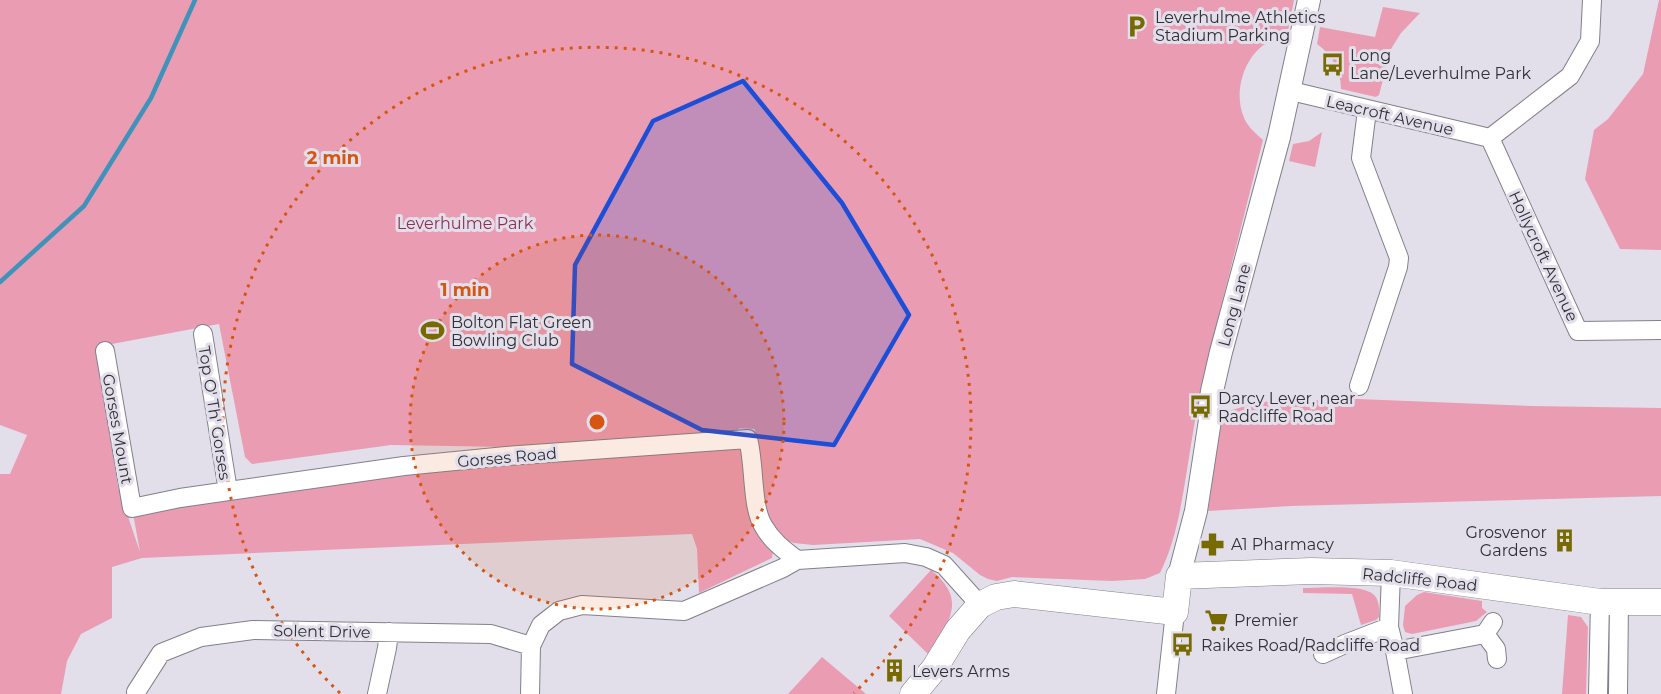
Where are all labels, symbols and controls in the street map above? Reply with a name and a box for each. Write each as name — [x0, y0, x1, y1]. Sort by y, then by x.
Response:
place label: Leverhulme Athletics Stadium Parking — [1155, 8, 1325, 45]
parking icon: Leverhulme Athletics Stadium Parking — [1124, 13, 1150, 39]
place label: Long Lane/Leverhulme Park — [1350, 46, 1532, 83]
bus stop icon: Long Lane/Leverhulme Park — [1319, 51, 1345, 77]
street label: Leacroft Avenue — [1324, 92, 1455, 139]
text: 2 min — [307, 147, 359, 169]
street label: Hollycroft Avenue — [1505, 188, 1582, 324]
park label: Leverhulme Park — [397, 214, 534, 233]
street label: Long Lane — [1214, 262, 1255, 348]
text: 1 min — [441, 279, 489, 301]
place label: Bolton Flat Green Bowling Club — [451, 313, 592, 350]
sports icon: Bolton Flat Green Bowling Club — [420, 318, 446, 344]
street label: Top O' Th' Gorses — [195, 345, 235, 482]
street label: Gorses Mount — [98, 372, 137, 486]
place label: Darcy Lever, near Radcliffe Road — [1218, 389, 1356, 426]
bus stop icon: Darcy Lever, near Radcliffe Road — [1187, 394, 1213, 420]
centre of rings — [587, 412, 607, 432]
street label: Gorses Road — [456, 444, 558, 471]
place label: Grosvenor Gardens — [1465, 523, 1547, 560]
building icon: Grosvenor Gardens — [1552, 528, 1578, 554]
pharmacy icon: A1 Pharmacy — [1200, 531, 1226, 557]
place label: A1 Pharmacy — [1231, 535, 1334, 554]
street label: Radcliffe Road — [1361, 564, 1478, 595]
supermarket icon: Premier — [1203, 607, 1229, 633]
place label: Premier — [1234, 611, 1298, 630]
street label: Solent Drive — [273, 621, 371, 642]
bus stop icon: Raikes Road/Radcliffe Road — [1170, 632, 1196, 658]
place label: Raikes Road/Radcliffe Road — [1201, 636, 1420, 655]
building icon: Levers Arms — [881, 658, 907, 684]
place label: Levers Arms — [912, 662, 1010, 681]

